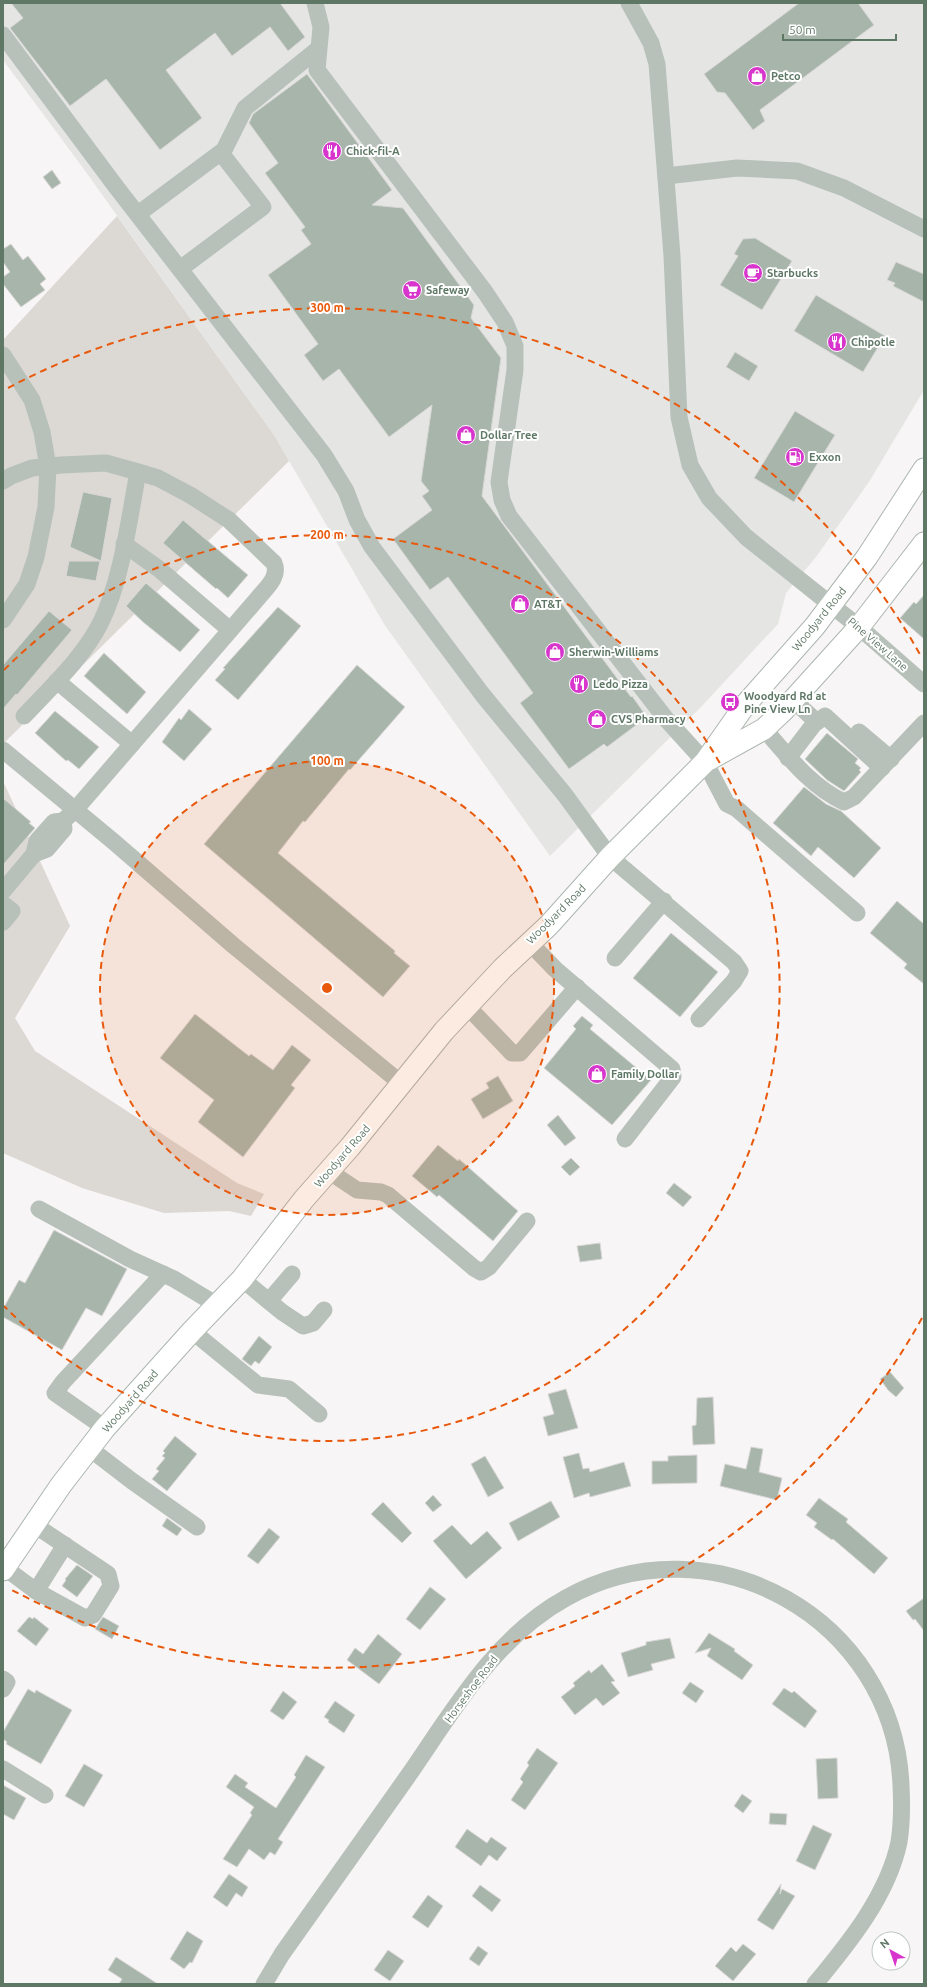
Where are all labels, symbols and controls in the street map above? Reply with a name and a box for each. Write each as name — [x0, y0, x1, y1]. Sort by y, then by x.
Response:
scale bar — [783, 16, 896, 42]
text: 50 m — [789, 23, 816, 36]
shop icon: Petco — [746, 65, 768, 87]
place label: Petco — [771, 70, 801, 82]
restaurant icon: Chick-fil-A — [321, 140, 343, 162]
place label: Chick-fil-A — [346, 145, 400, 157]
cafe icon: Starbucks — [742, 262, 764, 284]
place label: Starbucks — [767, 267, 818, 279]
supermarket icon: Safeway — [401, 279, 423, 301]
place label: Safeway — [426, 284, 470, 296]
text: 300 m — [310, 301, 344, 314]
restaurant icon: Chipotle — [826, 331, 848, 353]
place label: Chipotle — [851, 336, 895, 348]
shop icon: Dollar Tree — [455, 424, 477, 446]
place label: Dollar Tree — [480, 429, 538, 441]
fuel station icon: Exxon — [784, 446, 806, 468]
place label: Exxon — [809, 451, 841, 463]
text: 200 m — [310, 528, 344, 541]
street label: Woodyard Road — [790, 585, 848, 653]
shop icon: AT&T — [509, 593, 531, 615]
place label: AT&T — [534, 598, 562, 610]
street label: Pine View Lane — [846, 615, 910, 673]
shop icon: Sherwin-Williams — [544, 641, 566, 663]
place label: Sherwin-Williams — [569, 646, 659, 658]
restaurant icon: Ledo Pizza — [568, 673, 590, 695]
place label: Ledo Pizza — [593, 678, 648, 690]
place label: Woodyard Rd at Pine View Ln — [744, 690, 826, 715]
bus stop icon: Woodyard Rd at Pine View Ln — [719, 691, 741, 713]
shop icon: CVS Pharmacy — [586, 708, 608, 730]
place label: CVS Pharmacy — [611, 713, 686, 725]
text: 100 m — [310, 754, 344, 767]
street label: Woodyard Road — [524, 882, 588, 946]
centre of rings — [320, 981, 334, 995]
shop icon: Family Dollar — [586, 1063, 608, 1085]
place label: Family Dollar — [611, 1068, 679, 1080]
street label: Woodyard Road — [312, 1122, 372, 1190]
street label: Woodyard Road — [100, 1367, 160, 1435]
street label: Horseshoe Road — [442, 1653, 500, 1725]
north arrow — [871, 1931, 911, 1971]
text: N — [878, 1936, 892, 1951]

